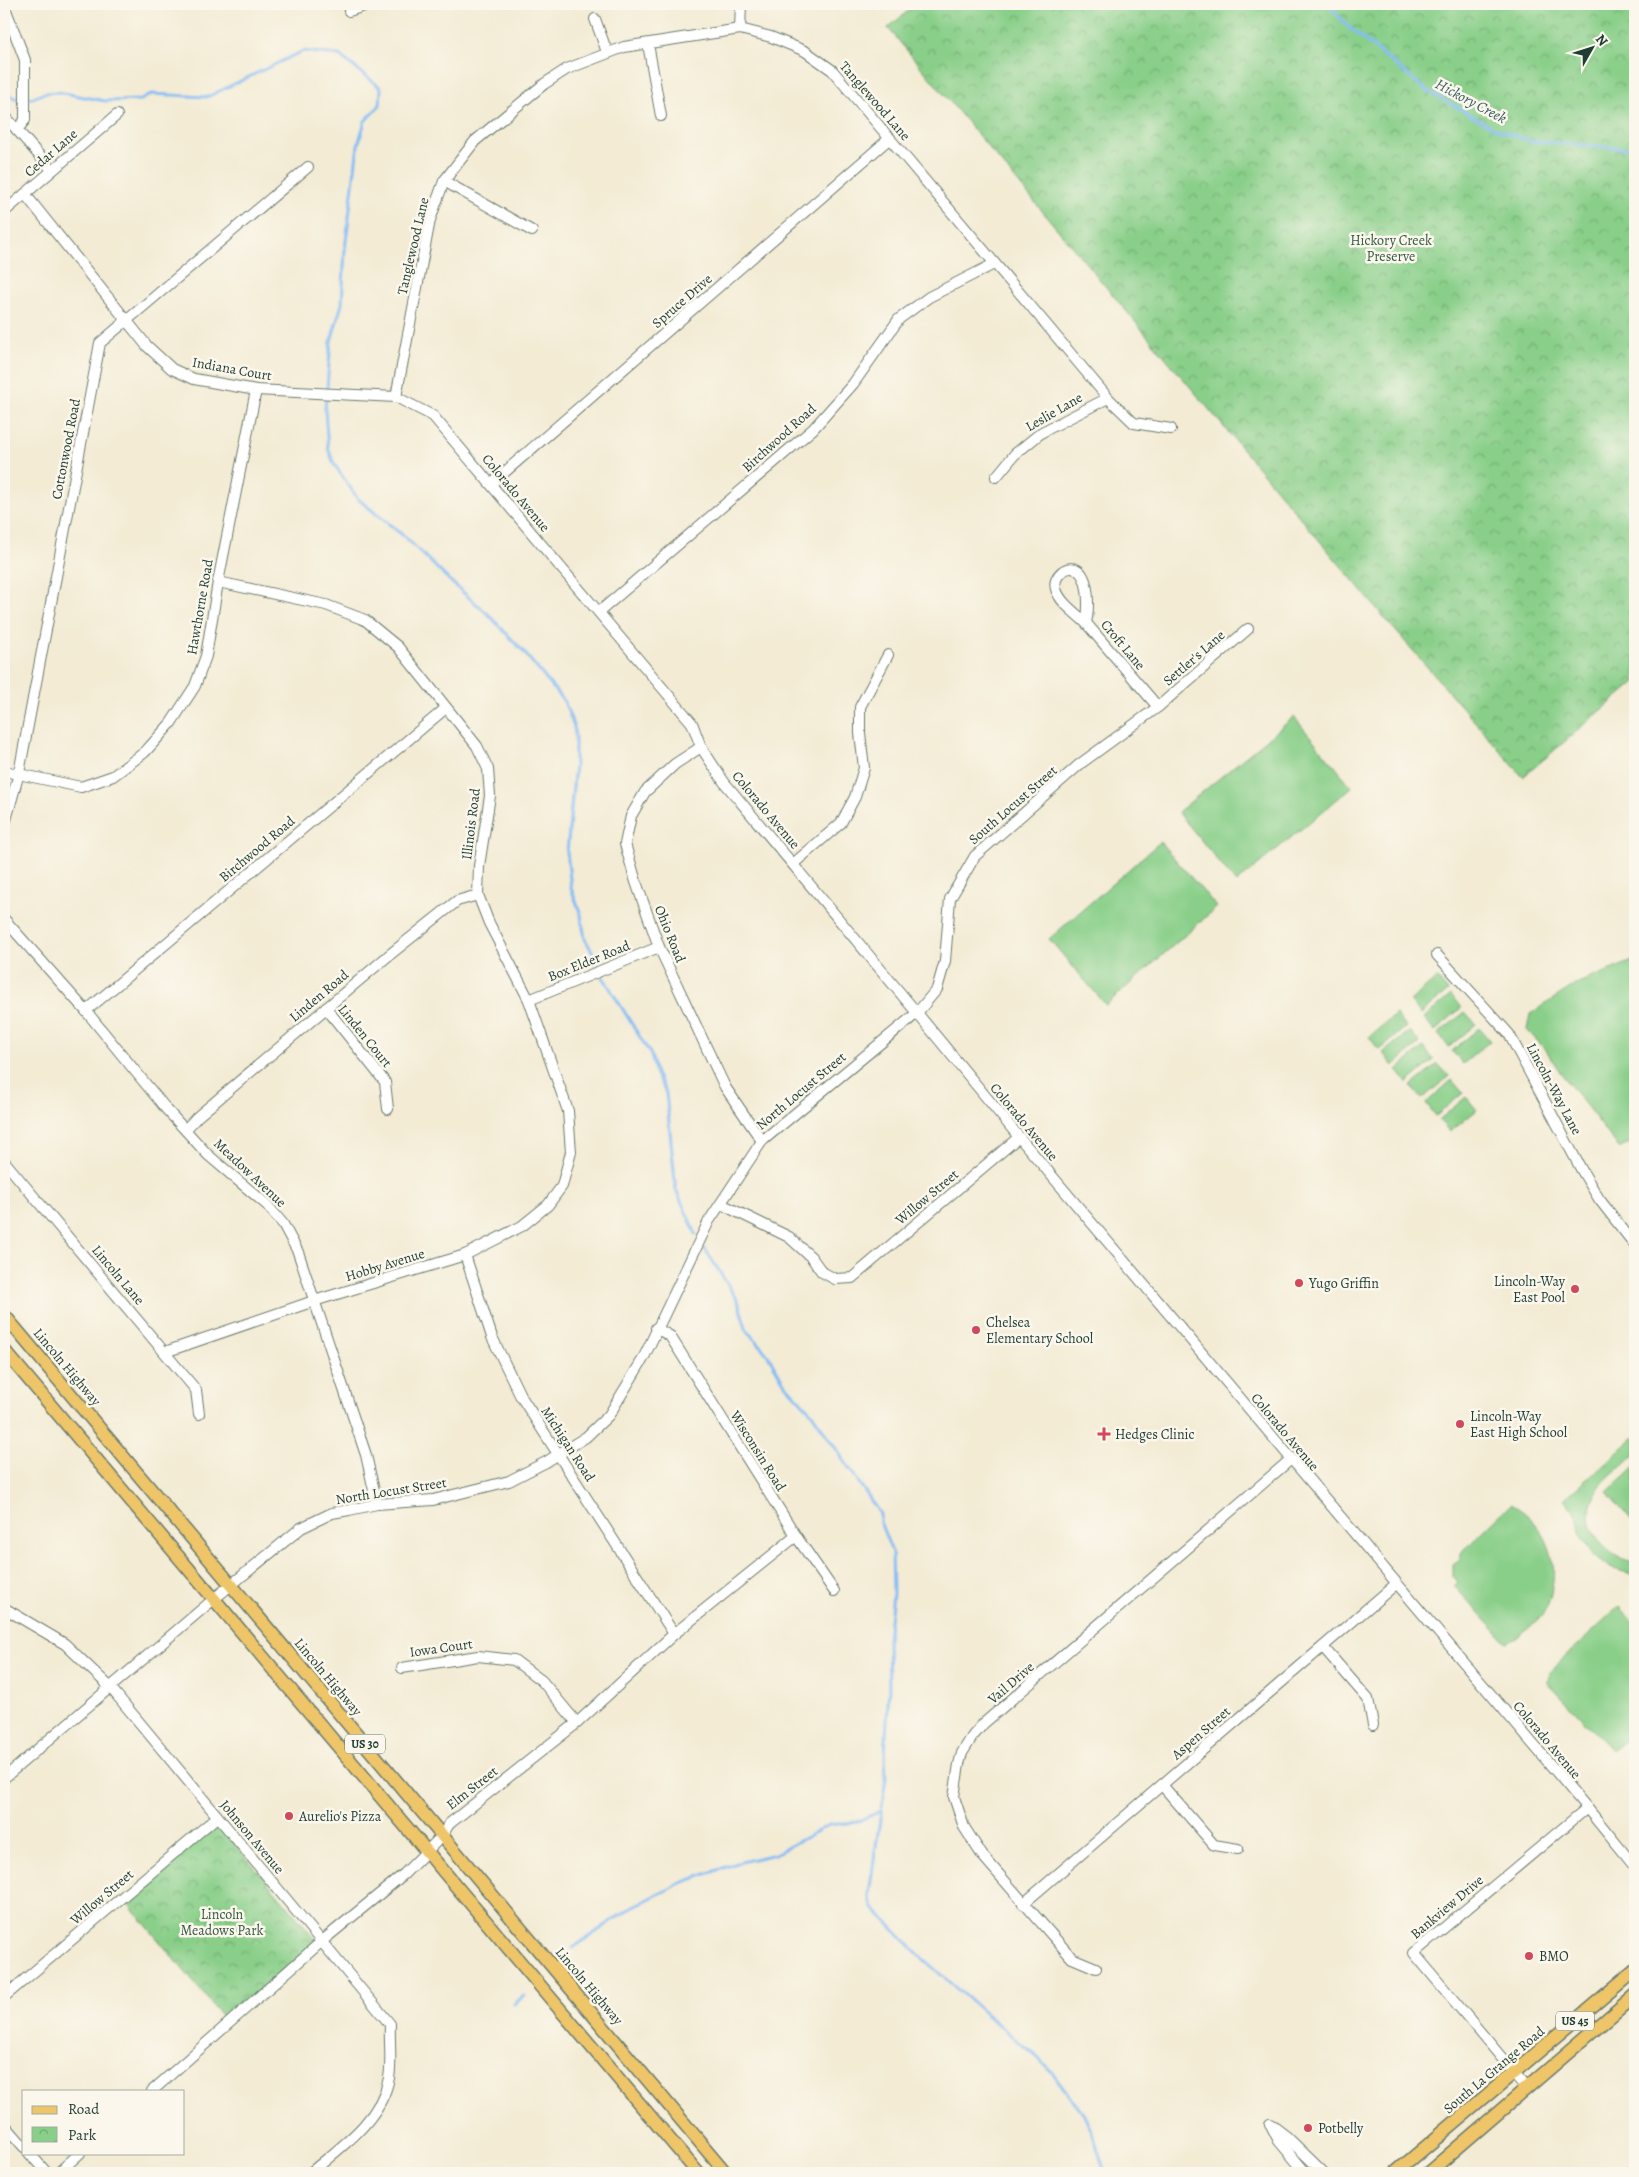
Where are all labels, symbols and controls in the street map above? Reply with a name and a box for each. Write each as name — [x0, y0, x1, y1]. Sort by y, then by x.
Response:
north arrow — [1566, 22, 1616, 72]
text: N — [1591, 30, 1612, 50]
street label: Tanglewood Lane — [835, 57, 915, 145]
water label: Hickory Creek — [1432, 74, 1510, 128]
street label: Cedar Lane — [20, 125, 82, 181]
street label: Tanglewood Lane — [393, 195, 433, 297]
park label: Hickory Creek Preserve — [1350, 231, 1432, 266]
street label: Spruce Drive — [648, 270, 716, 332]
street label: Indiana Court — [191, 353, 274, 385]
street label: Leslie Lane — [1022, 388, 1086, 436]
street label: Cottonwood Road — [47, 397, 85, 501]
street label: Birchwood Road — [738, 399, 820, 476]
street label: Colorado Avenue — [478, 450, 554, 536]
street label: Hawthorne Road — [182, 557, 218, 656]
street label: Croft Lane — [1096, 616, 1150, 674]
street label: Settler's Lane — [1159, 626, 1229, 690]
street label: South Locust Street — [965, 761, 1062, 849]
street label: Colorado Avenue — [728, 767, 804, 853]
street label: Illinois Road — [457, 787, 485, 861]
street label: Birchwood Road — [215, 811, 299, 886]
street label: Ohio Road — [650, 903, 690, 966]
street label: Box Elder Road — [545, 936, 633, 986]
street label: Linden Road — [285, 965, 353, 1026]
street label: Linden Court — [334, 1001, 397, 1072]
street label: Lincoln-Way Lane — [1522, 1040, 1586, 1138]
street label: North Locust Street — [752, 1047, 850, 1134]
street label: Colorado Avenue — [986, 1079, 1062, 1165]
street label: Meadow Avenue — [210, 1134, 290, 1212]
street label: Willow Street — [891, 1165, 963, 1230]
street label: Lincoln Lane — [87, 1241, 149, 1309]
street label: Hobby Avenue — [343, 1244, 427, 1286]
place label: Lincoln-Way East Pool — [1494, 1272, 1566, 1307]
place label: Yugo Griffin — [1308, 1274, 1379, 1293]
marker: Yugo Griffin — [1293, 1277, 1305, 1289]
marker: Lincoln-Way East Pool — [1569, 1283, 1581, 1295]
place label: Chelsea Elementary School — [986, 1313, 1094, 1348]
street label: Lincoln Highway — [29, 1324, 106, 1410]
marker: Chelsea Elementary School — [970, 1324, 982, 1336]
street label: Colorado Avenue — [1247, 1389, 1323, 1475]
street label: Michigan Road — [537, 1403, 600, 1486]
street label: Wisconsin Road — [725, 1406, 791, 1495]
place label: Lincoln-Way East High School — [1470, 1407, 1568, 1442]
marker: Lincoln-Way East High School — [1454, 1418, 1466, 1430]
place label: Hedges Clinic — [1115, 1425, 1194, 1444]
marker: Hedges Clinic — [1097, 1427, 1111, 1441]
street label: North Locust Street — [334, 1473, 448, 1509]
street label: Lincoln Highway — [290, 1634, 367, 1720]
street label: Iowa Court — [408, 1634, 474, 1662]
street label: Vail Drive — [983, 1658, 1038, 1709]
street label: Colorado Avenue — [1509, 1697, 1585, 1783]
street label: Aspen Street — [1167, 1702, 1235, 1765]
road number: US 30 — [345, 1735, 385, 1754]
street label: Elm Street — [442, 1762, 502, 1814]
street label: Johnson Avenue — [216, 1796, 288, 1878]
place label: Aurelio's Pizza — [298, 1807, 382, 1826]
marker: Aurelio's Pizza — [283, 1810, 295, 1822]
street label: Willow Street — [66, 1865, 138, 1930]
street label: Bankview Drive — [1406, 1871, 1488, 1943]
park label: Lincoln Meadows Park — [180, 1905, 264, 1940]
street label: Lincoln Highway — [551, 1943, 628, 2029]
place label: BMO — [1539, 1947, 1569, 1966]
marker: BMO — [1523, 1950, 1535, 1962]
road number: US 45 — [1556, 2012, 1594, 2030]
street label: South La Grange Road — [1439, 2022, 1549, 2118]
legend — [22, 2090, 185, 2154]
text: Road — [68, 2099, 100, 2119]
place label: Potbelly — [1318, 2119, 1364, 2138]
marker: Potbelly — [1302, 2122, 1314, 2134]
text: Park — [68, 2125, 97, 2145]

